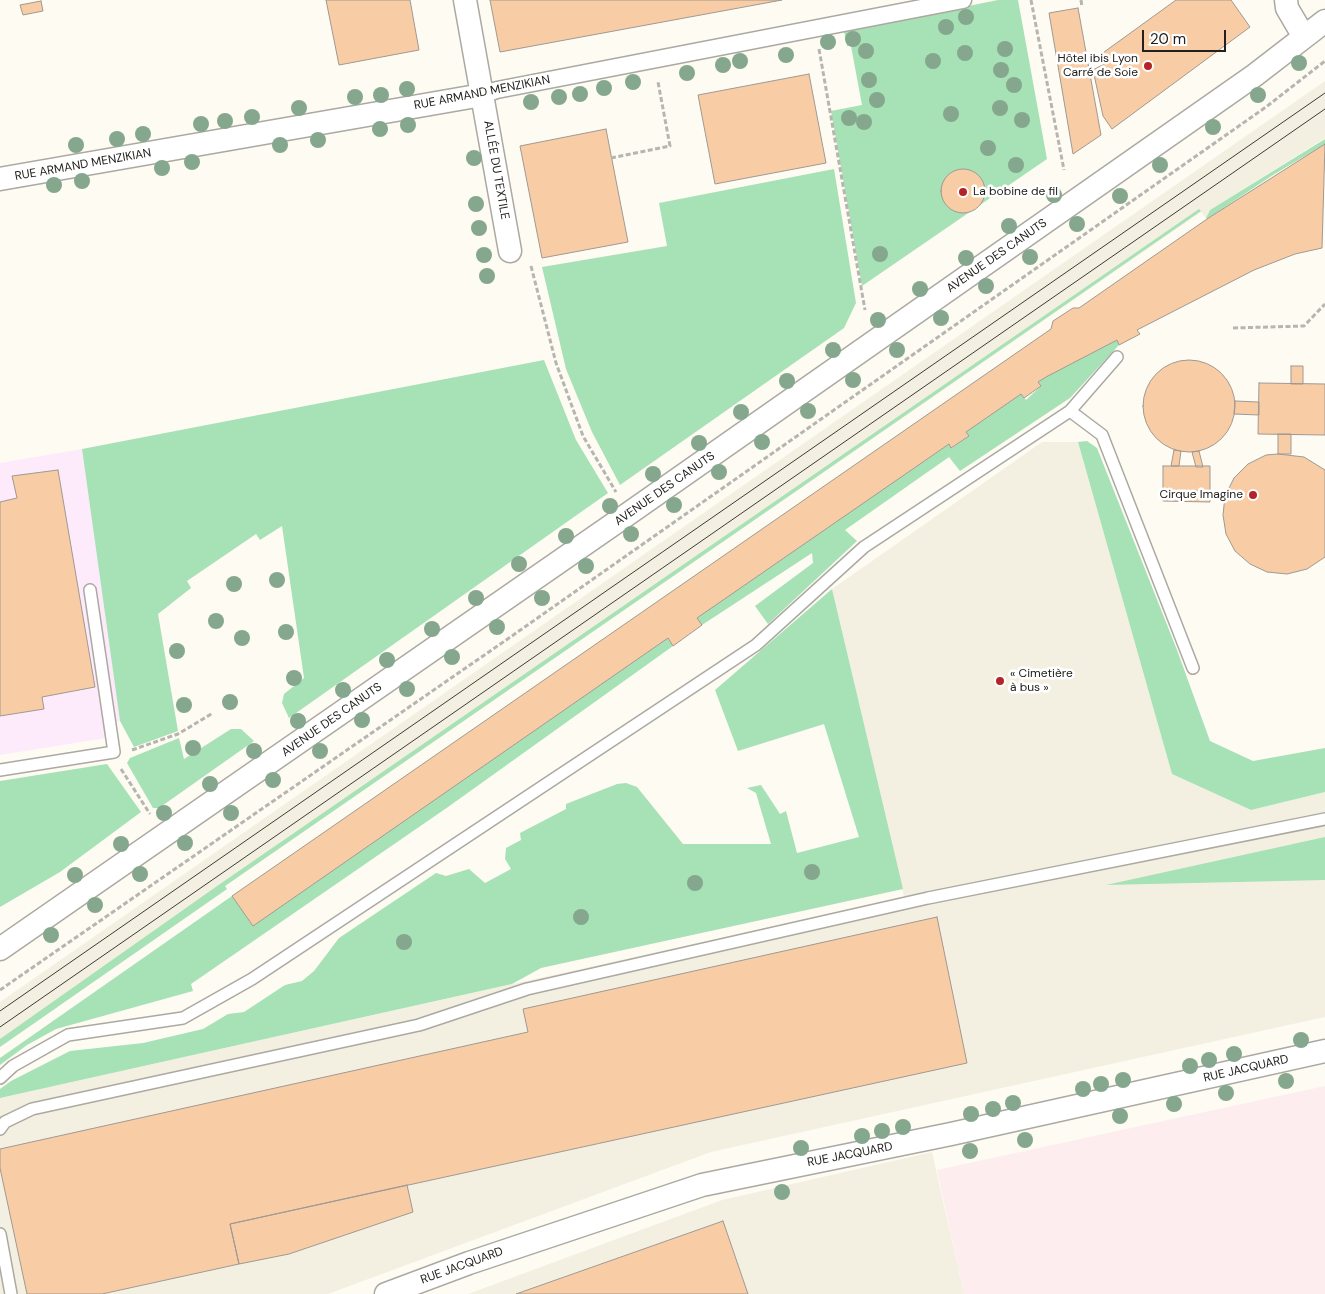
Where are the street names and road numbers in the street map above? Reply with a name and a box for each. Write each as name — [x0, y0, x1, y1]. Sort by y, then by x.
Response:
street label: RUE ARMAND MENZIKIAN — [413, 73, 551, 113]
street label: ALLÉE DU TEXTILE — [480, 119, 512, 221]
street label: RUE ARMAND MENZIKIAN — [14, 146, 152, 184]
street label: AVENUE DES CANUTS — [944, 216, 1050, 296]
street label: AVENUE DES CANUTS — [612, 449, 718, 529]
street label: AVENUE DES CANUTS — [279, 680, 385, 760]
street label: RUE JACQUARD — [1202, 1052, 1290, 1086]
street label: RUE JACQUARD — [806, 1140, 894, 1170]
street label: RUE JACQUARD — [419, 1244, 505, 1288]

